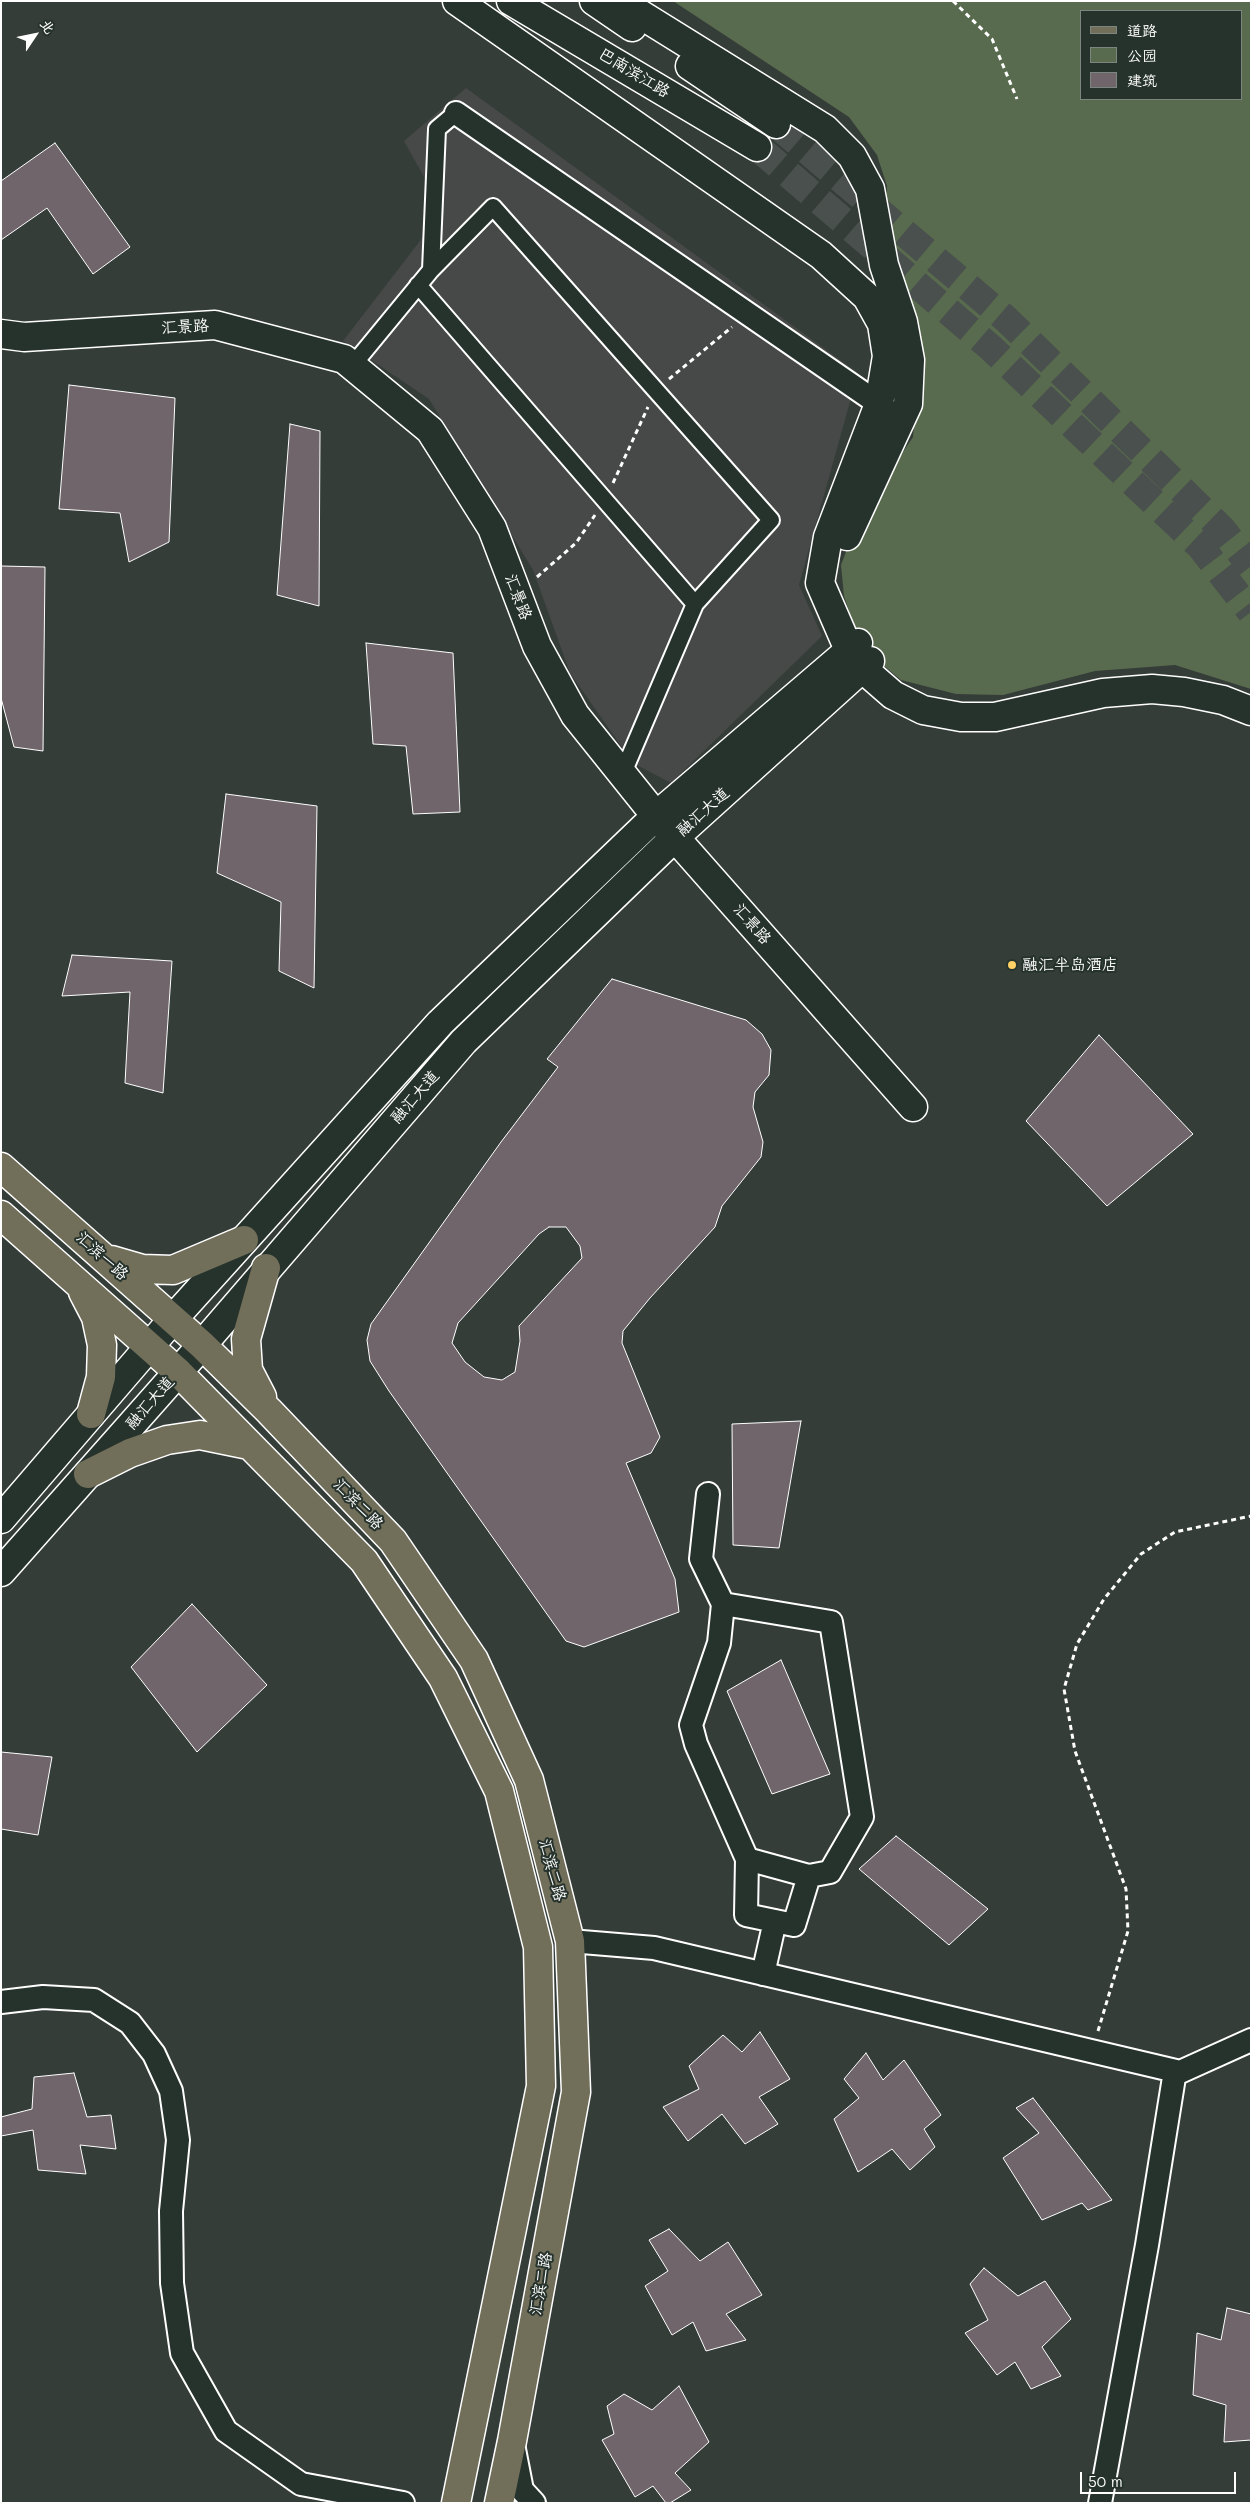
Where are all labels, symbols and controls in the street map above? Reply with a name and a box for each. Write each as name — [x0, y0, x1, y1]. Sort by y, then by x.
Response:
north arrow — [10, 10, 60, 60]
legend — [1080, 10, 1242, 100]
text: 北 — [36, 15, 60, 37]
text: 道路 — [1127, 20, 1157, 40]
street label: 巴南滨江路 — [595, 44, 673, 102]
text: 公园 — [1127, 45, 1157, 65]
text: 建筑 — [1127, 70, 1157, 90]
street label: 汇景路 — [161, 316, 209, 338]
street label: 汇景路 — [500, 571, 536, 623]
street label: 融汇大道 — [673, 783, 733, 841]
street label: 汇景路 — [729, 900, 775, 948]
place label: 融汇半岛酒店 — [1022, 955, 1118, 975]
marker: 融汇半岛酒店 — [1006, 959, 1018, 971]
street label: 融汇大道 — [387, 1067, 443, 1127]
street label: 汇滨一路 — [72, 1227, 132, 1285]
street label: 融汇大道 — [122, 1373, 178, 1433]
street label: 汇滨二路 — [329, 1474, 387, 1534]
street label: 汇滨二路 — [534, 1837, 570, 1903]
street label: 汇滨二路 — [526, 2251, 556, 2317]
scale bar — [1082, 2462, 1238, 2494]
text: 50 m — [1088, 2471, 1123, 2491]

